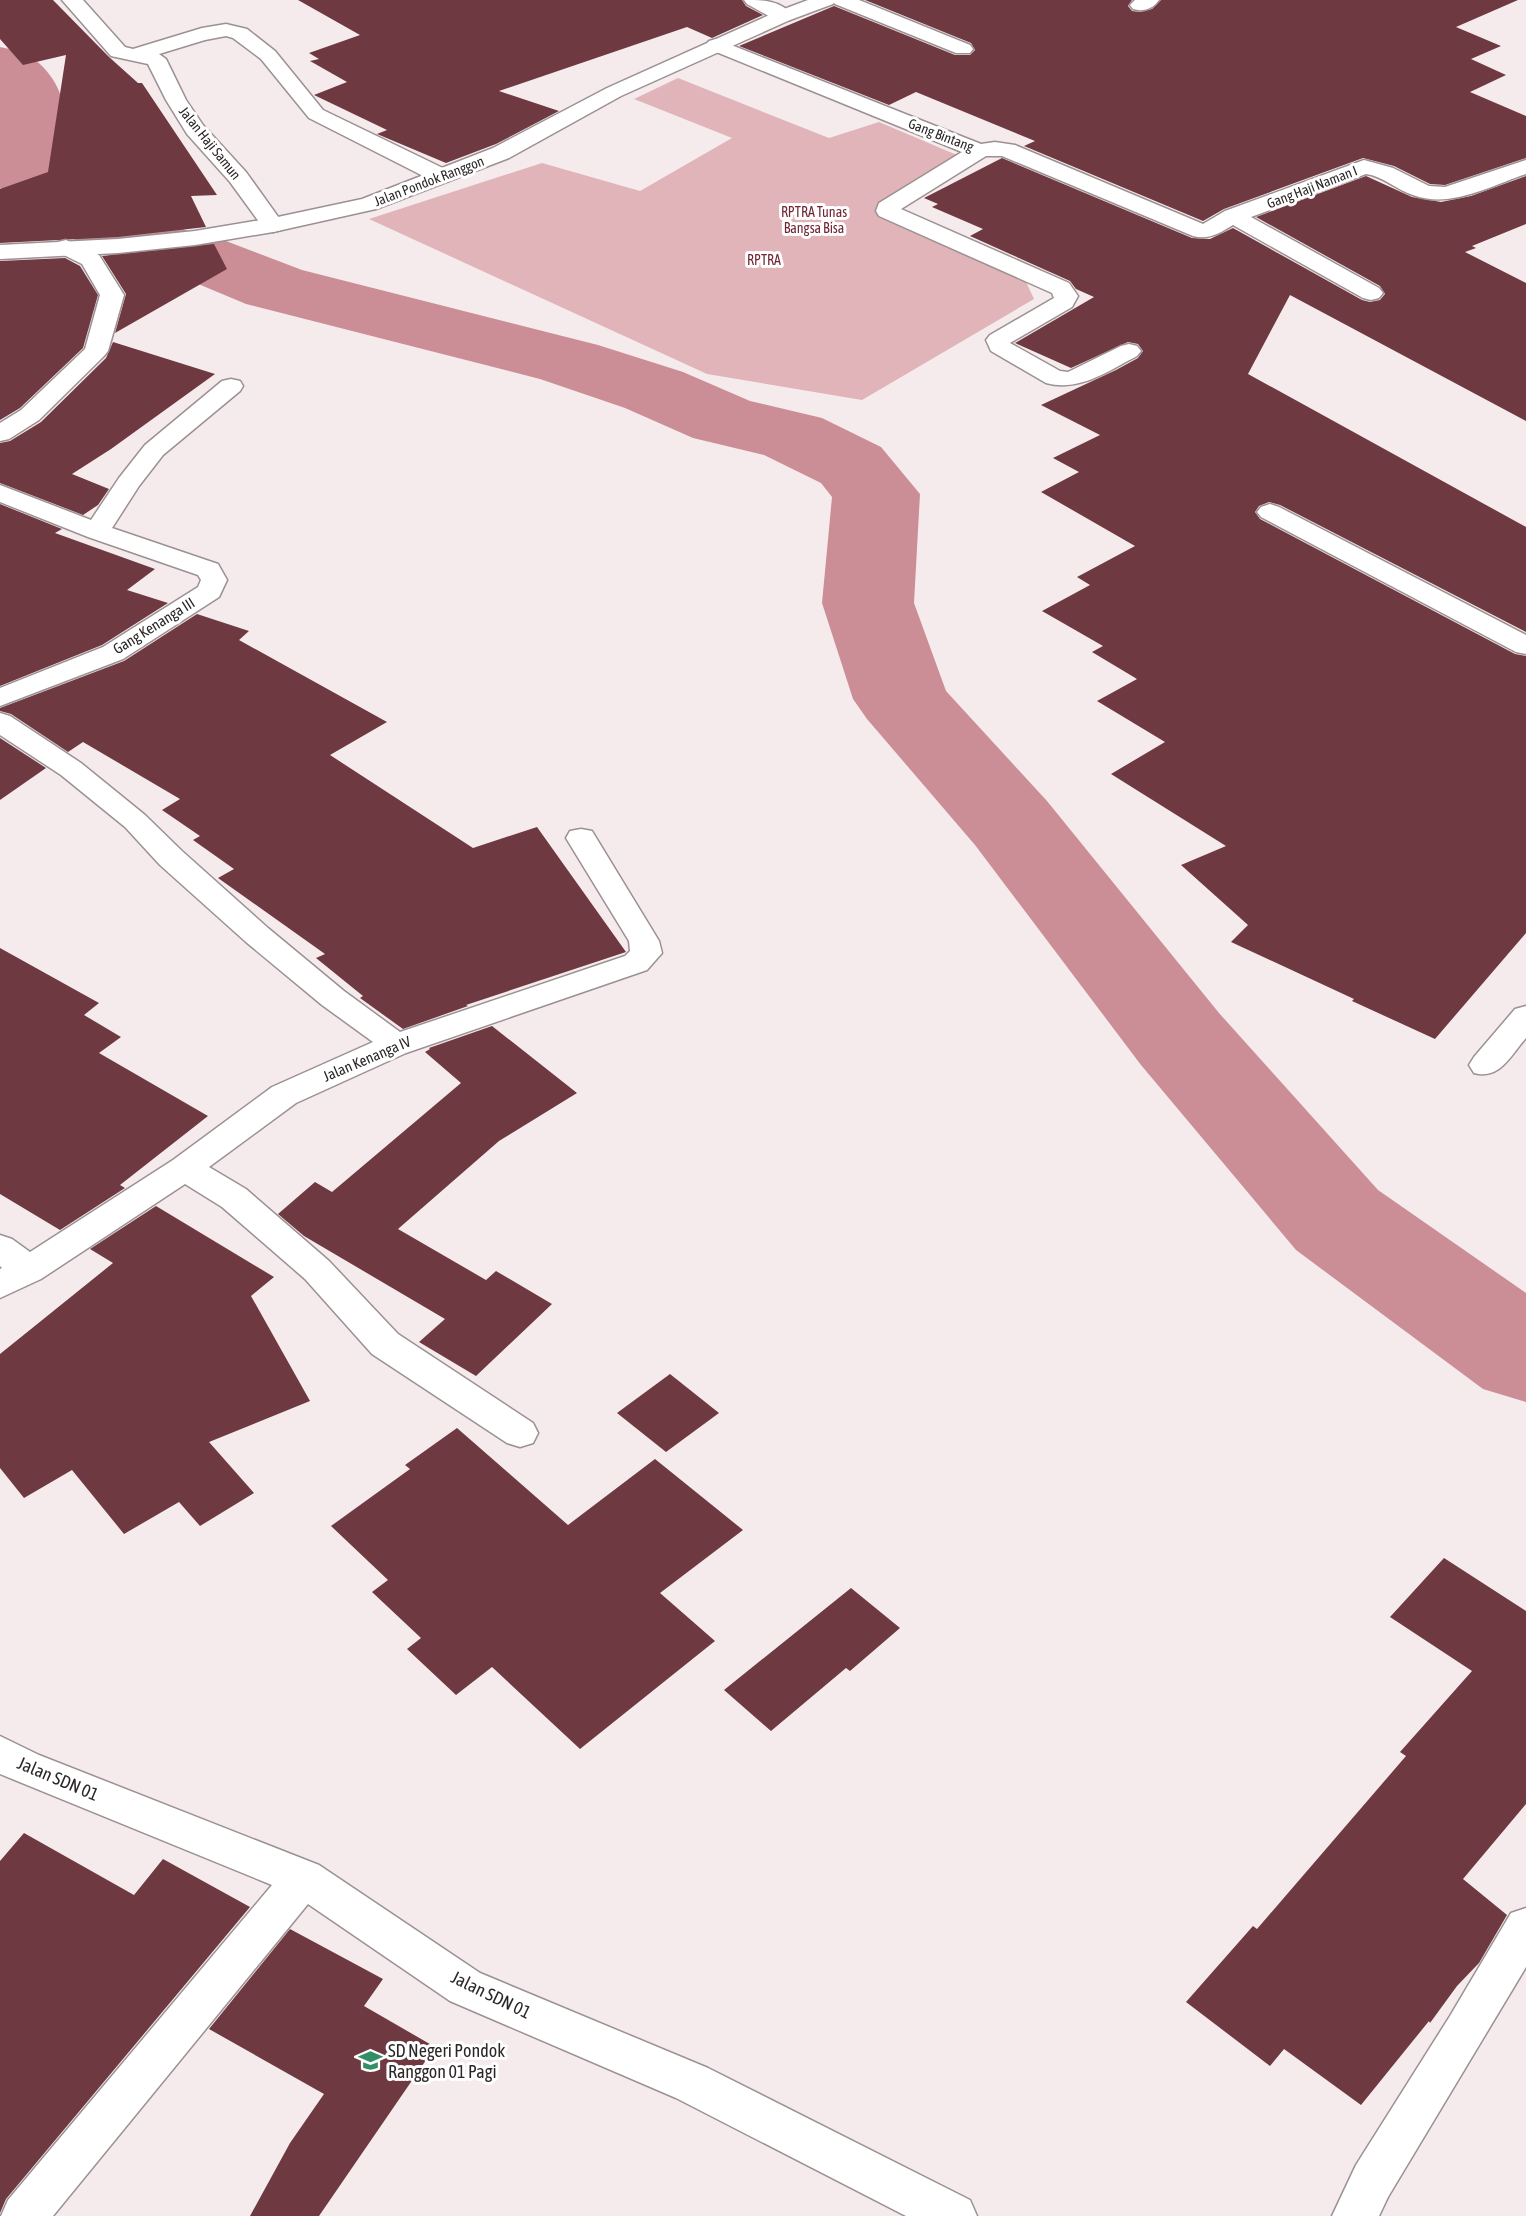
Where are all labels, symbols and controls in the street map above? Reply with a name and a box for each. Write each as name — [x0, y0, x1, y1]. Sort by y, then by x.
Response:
street label: Jalan Haji Samun — [176, 103, 244, 183]
street label: Gang Bintang — [906, 115, 976, 155]
street label: Jalan Pondok Ranggon — [372, 153, 486, 209]
street label: Gang Haji Naman I — [1265, 162, 1359, 212]
park label: RPTRA Tunas Bangsa Bisa — [781, 204, 847, 236]
park label: RPTRA — [747, 252, 781, 268]
street label: Gang Kenanga III — [110, 594, 198, 657]
street label: Jalan Kenanga IV — [320, 1032, 414, 1085]
street label: Jalan SDN 01 — [14, 1752, 102, 1805]
street label: Jalan SDN 01 — [448, 1966, 535, 2023]
place label: SD Negeri Pondok Ranggon 01 Pagi — [388, 2040, 505, 2082]
school or university icon: SD Negeri Pondok Ranggon 01 Pagi — [357, 2048, 383, 2074]

